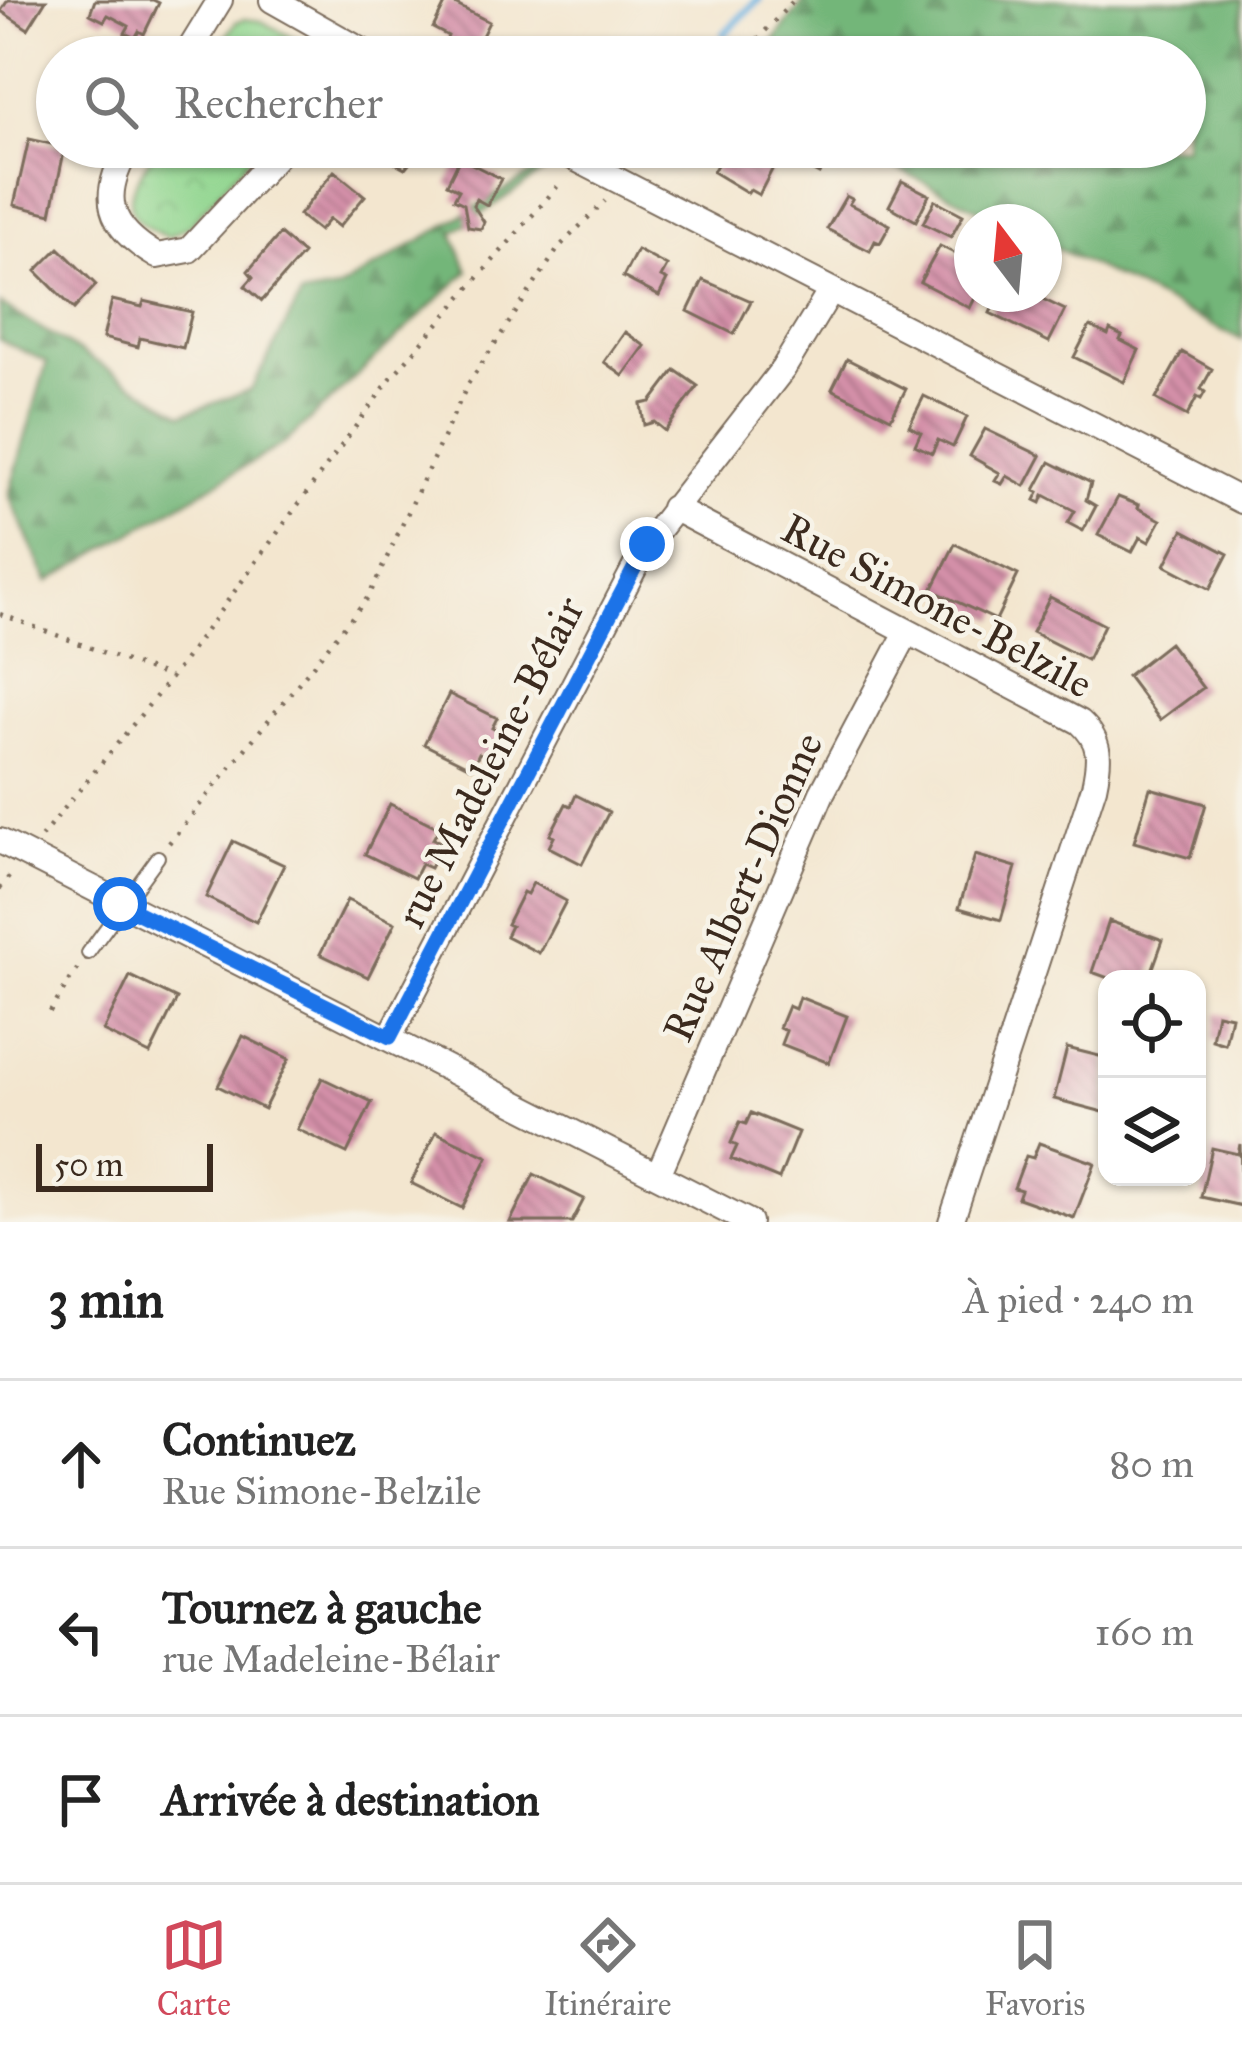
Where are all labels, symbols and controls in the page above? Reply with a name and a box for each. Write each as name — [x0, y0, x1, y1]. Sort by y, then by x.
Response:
search box — [36, 36, 1206, 168]
icon: search — [78, 69, 144, 135]
text: Rechercher — [174, 75, 383, 130]
north arrow — [954, 204, 1062, 312]
street label: Rue Simone-Belzile — [773, 502, 1101, 710]
route end — [620, 517, 674, 571]
street label: rue Madeleine-Bélair — [384, 588, 596, 936]
street label: Rue Albert-Dionne — [652, 725, 834, 1049]
route start — [93, 877, 147, 931]
map controls — [1098, 970, 1206, 1186]
button: locate — [1098, 970, 1206, 1078]
button: layers — [1098, 1078, 1206, 1186]
scale bar — [36, 1138, 213, 1191]
text: 50 m — [54, 1145, 123, 1185]
text: 3 min — [48, 1269, 164, 1331]
text: À pied · 240 m — [963, 1276, 1194, 1324]
text: Continuez — [162, 1412, 356, 1467]
icon: ahead — [48, 1431, 114, 1497]
text: 80 m — [1109, 1440, 1194, 1488]
text: Rue Simone-Belzile — [162, 1467, 482, 1515]
text: Tournez à gauche — [162, 1580, 482, 1635]
icon: left — [48, 1599, 114, 1665]
text: 160 m — [1095, 1608, 1194, 1656]
text: rue Madeleine-Bélair — [162, 1635, 500, 1683]
icon: arrive — [48, 1767, 114, 1833]
text: Arrivée à destination — [162, 1772, 540, 1827]
tab: Carte — [157, 1912, 231, 2024]
tab: Itinéraire — [544, 1912, 672, 2024]
tab: Favoris — [985, 1912, 1085, 2024]

